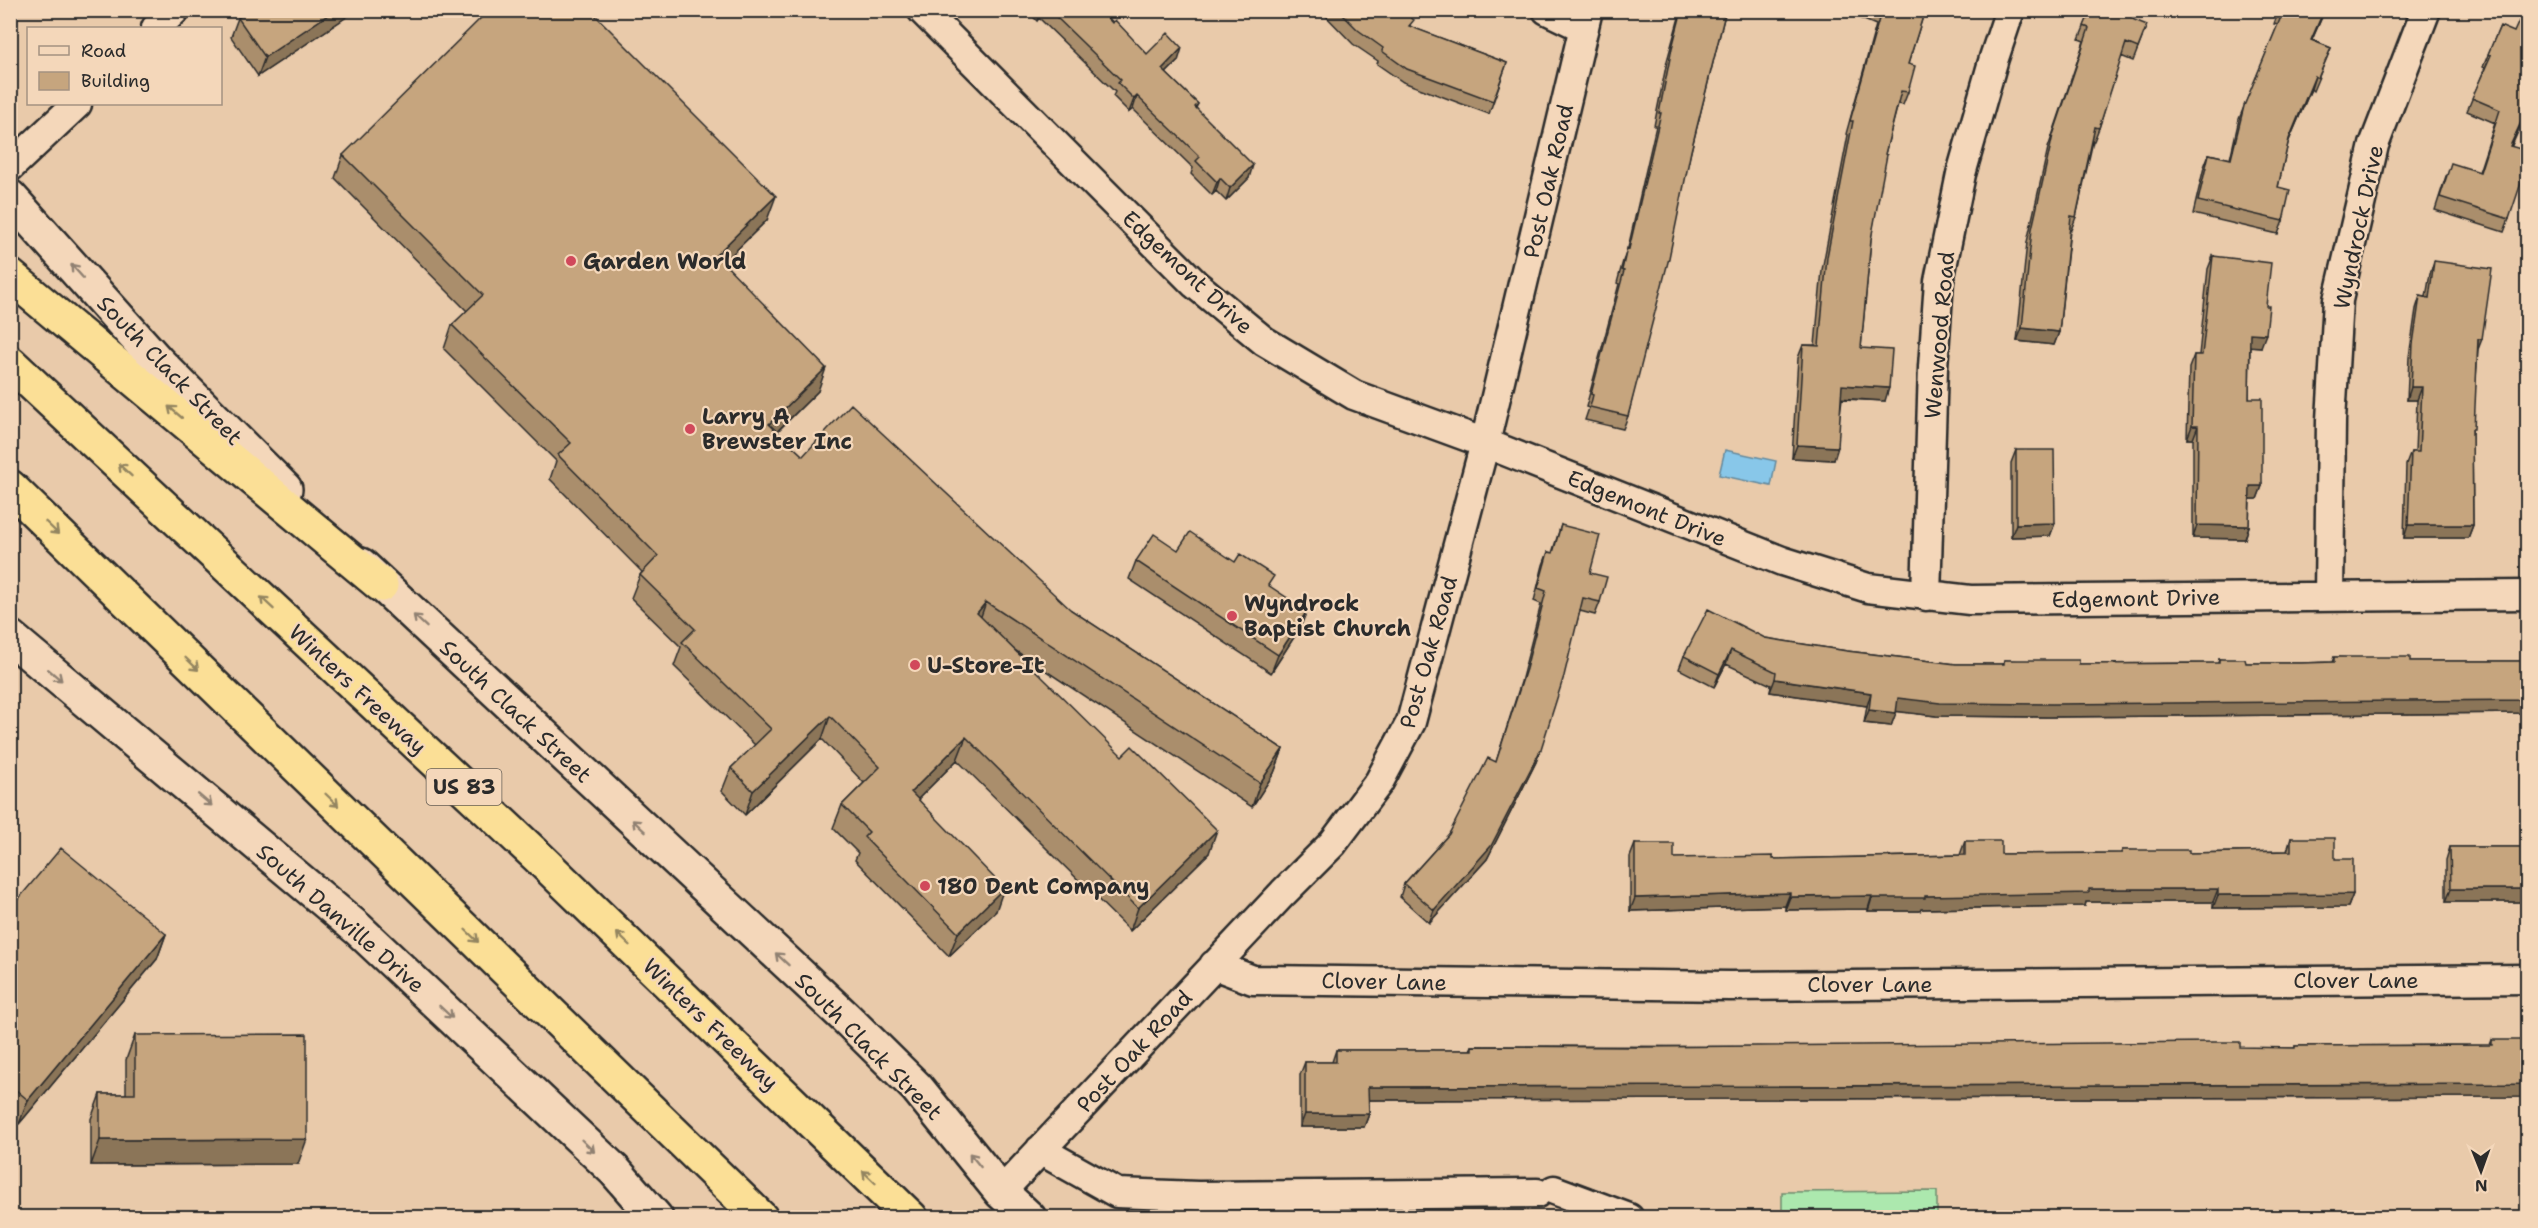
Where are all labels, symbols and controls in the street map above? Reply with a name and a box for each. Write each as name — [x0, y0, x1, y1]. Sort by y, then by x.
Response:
legend — [27, 27, 222, 105]
text: Road — [81, 39, 126, 63]
text: Building — [81, 69, 150, 93]
street label: Post Oak Road — [1517, 101, 1580, 261]
street label: Wyndrock Drive — [2327, 142, 2390, 312]
street label: Edgemont Drive — [1116, 204, 1259, 341]
place label: Garden World — [583, 247, 747, 276]
street label: Wenwood Road — [1918, 250, 1961, 420]
marker: Garden World — [564, 254, 578, 268]
one-way arrow — [70, 264, 84, 279]
street label: South Clack Street — [91, 289, 249, 451]
place label: Larry A Brewster Inc — [702, 402, 852, 456]
one-way arrow — [167, 406, 183, 419]
marker: Larry A Brewster Inc — [683, 422, 697, 436]
one-way arrow — [118, 463, 133, 477]
street label: Edgemont Drive — [1563, 463, 1730, 554]
one-way arrow — [45, 521, 60, 536]
street label: Post Oak Road — [1393, 572, 1464, 732]
street label: Edgemont Drive — [2051, 583, 2221, 614]
place label: Wyndrock Baptist Church — [1244, 589, 1411, 643]
one-way arrow — [260, 596, 275, 610]
marker: Wyndrock Baptist Church — [1225, 609, 1239, 623]
one-way arrow — [413, 614, 428, 628]
street label: Winters Freeway — [282, 618, 433, 761]
street label: South Clack Street — [434, 633, 598, 789]
place label: U-Store-It — [927, 651, 1045, 680]
one-way arrow — [185, 657, 200, 671]
marker: U-Store-It — [908, 658, 922, 672]
one-way arrow — [47, 668, 62, 682]
road number: US 83 — [426, 769, 502, 805]
one-way arrow — [197, 793, 212, 807]
one-way arrow — [325, 793, 340, 807]
one-way arrow — [632, 819, 647, 833]
street label: South Danville Drive — [250, 837, 431, 1000]
place label: 180 Dent Company — [937, 872, 1150, 901]
marker: 180 Dent Company — [918, 879, 932, 893]
one-way arrow — [464, 929, 479, 943]
one-way arrow — [616, 932, 631, 946]
street label: Winters Freeway — [636, 952, 785, 1097]
one-way arrow — [775, 952, 790, 966]
street label: South Clack Street — [789, 966, 949, 1126]
street label: Clover Lane — [1321, 966, 1447, 997]
street label: Clover Lane — [2293, 966, 2419, 995]
street label: Clover Lane — [1807, 970, 1933, 999]
street label: Post Oak Road — [1070, 984, 1199, 1119]
one-way arrow — [438, 1005, 453, 1019]
one-way arrow — [580, 1139, 595, 1153]
north arrow — [2451, 1141, 2511, 1201]
one-way arrow — [968, 1152, 981, 1168]
one-way arrow — [861, 1169, 876, 1184]
text: N — [2475, 1175, 2488, 1196]

